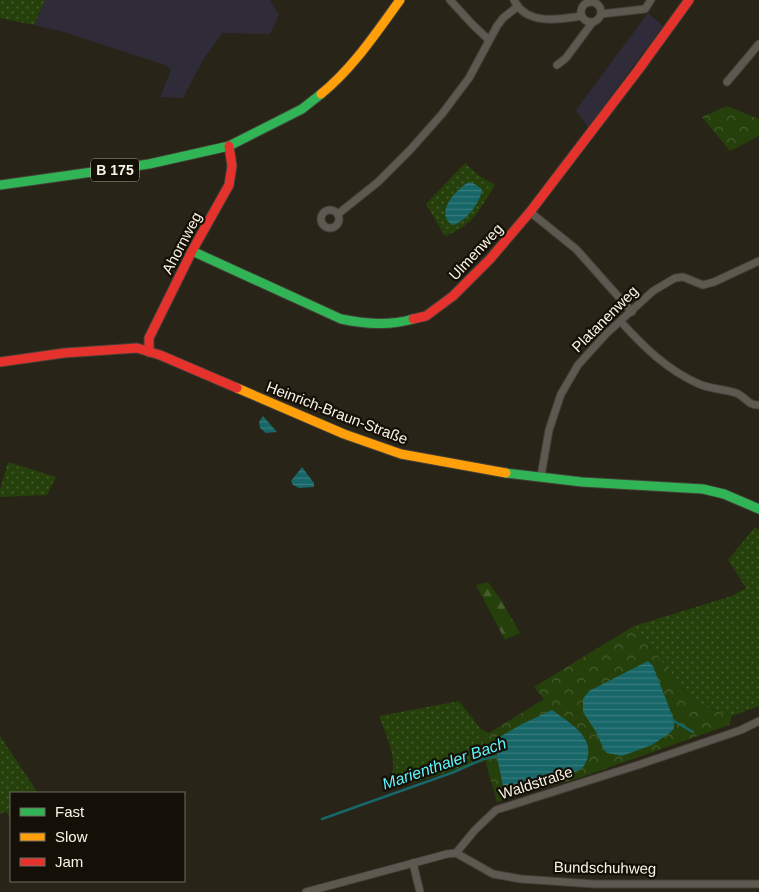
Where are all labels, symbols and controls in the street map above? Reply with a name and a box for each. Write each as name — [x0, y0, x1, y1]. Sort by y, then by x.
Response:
road number: B 175 — [91, 158, 139, 182]
street label: Ahornweg — [158, 209, 205, 277]
street label: Ulmenweg — [445, 220, 506, 283]
street label: Platanenweg — [568, 282, 641, 355]
street label: Heinrich-Braun-Straße — [264, 378, 410, 447]
water label: Marienthaler Bach — [380, 734, 508, 793]
street label: Waldstraße — [497, 763, 575, 802]
legend — [10, 792, 185, 882]
text: Fast — [55, 803, 85, 820]
text: Slow — [55, 828, 88, 845]
text: Jam — [55, 853, 83, 870]
street label: Bundschuhweg — [554, 858, 656, 877]

